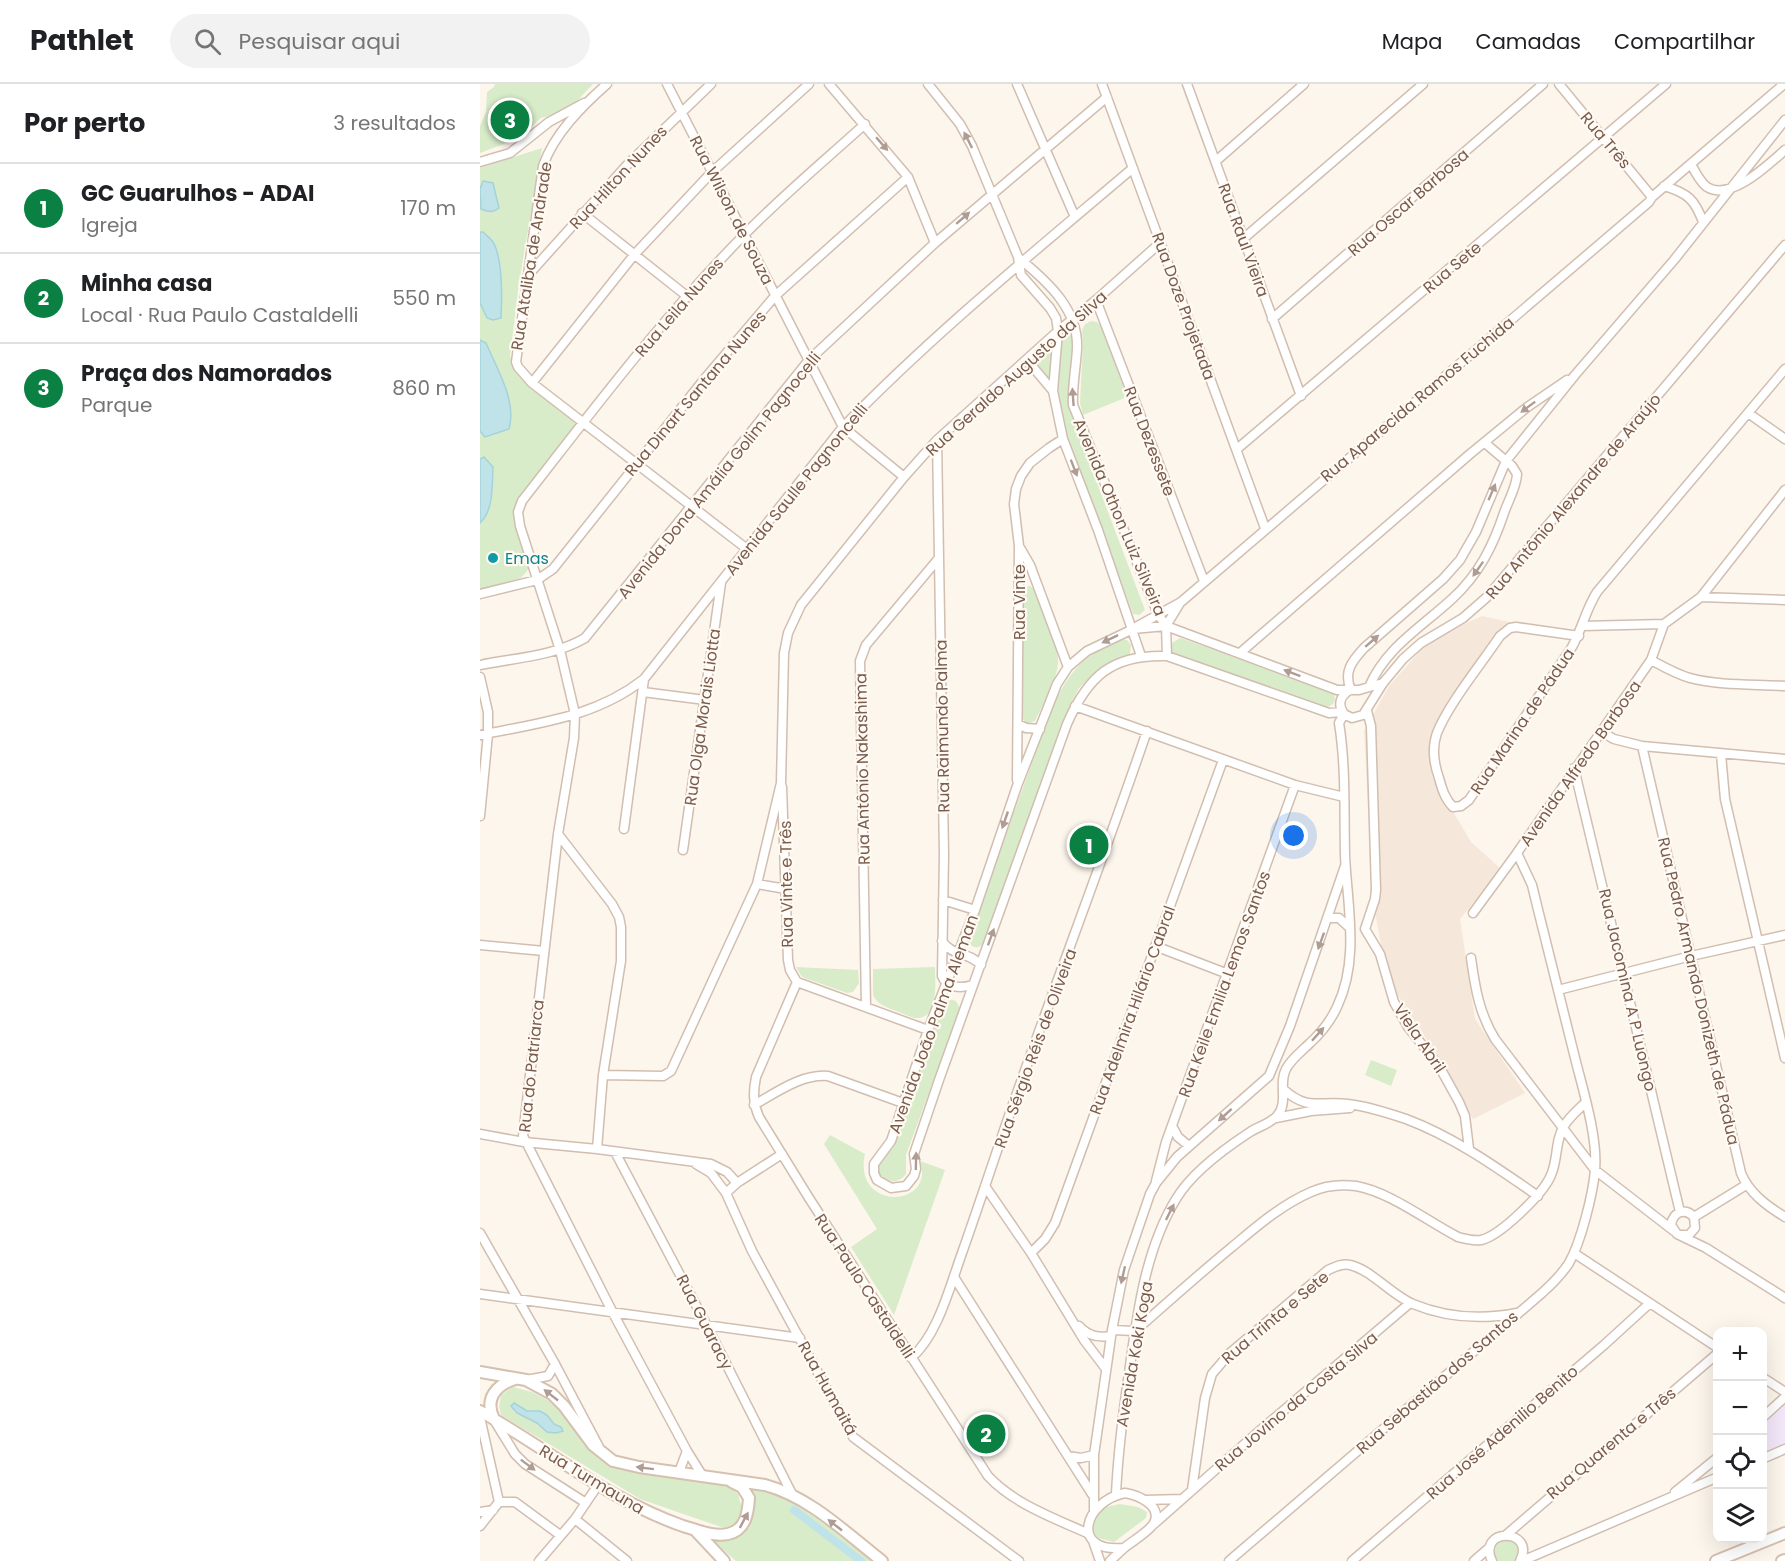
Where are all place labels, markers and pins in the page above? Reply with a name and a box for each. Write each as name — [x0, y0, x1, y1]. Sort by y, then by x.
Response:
pin: 3 — [490, 98, 530, 142]
place label: Emas — [505, 547, 549, 570]
marker: Emas — [486, 551, 500, 565]
pin: 1 — [1070, 822, 1108, 867]
pin: 2 — [966, 1412, 1006, 1456]

